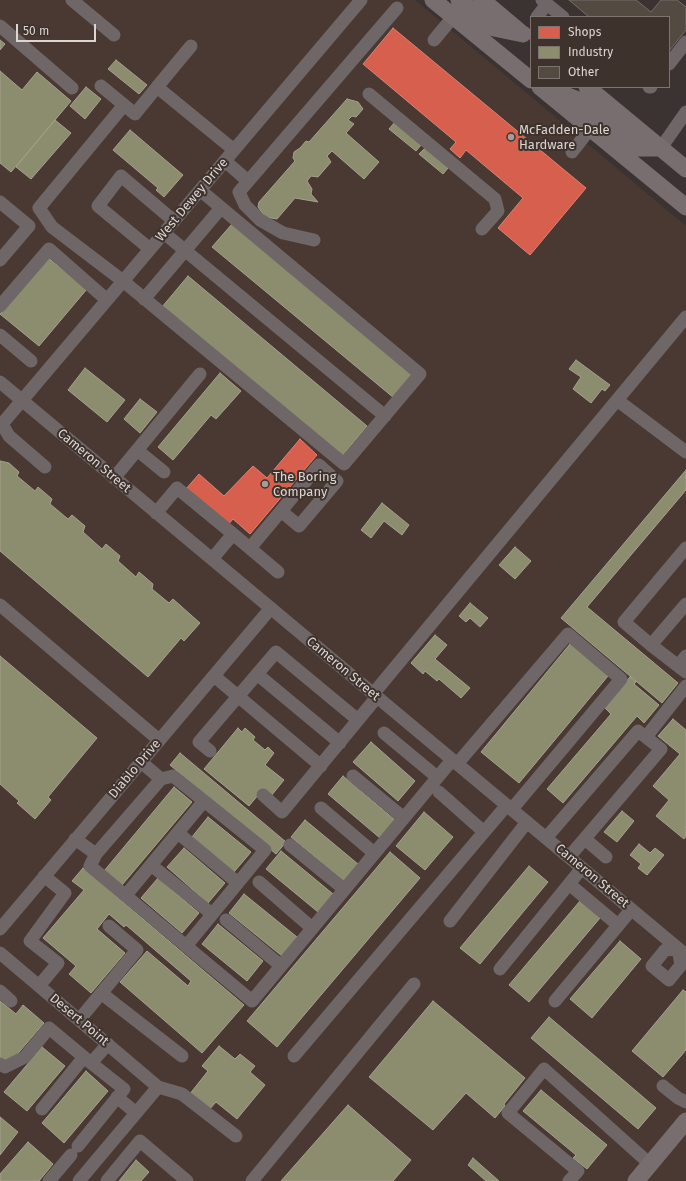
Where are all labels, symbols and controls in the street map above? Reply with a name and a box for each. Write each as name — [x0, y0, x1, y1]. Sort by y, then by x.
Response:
scale bar — [18, 16, 98, 42]
legend — [530, 16, 670, 88]
text: 50 m — [23, 24, 49, 38]
text: Shops — [568, 25, 601, 39]
text: Industry — [568, 45, 613, 59]
text: Other — [568, 65, 599, 79]
place label: McFadden-Dale Hardware — [519, 122, 610, 153]
marker: McFadden-Dale Hardware — [506, 132, 516, 142]
street label: West Dewey Drive — [153, 155, 231, 245]
street label: Cameron Street — [54, 426, 134, 496]
place label: The Boring Company — [273, 469, 336, 500]
marker: The Boring Company — [260, 479, 270, 489]
street label: Cameron Street — [303, 634, 383, 704]
street label: Diablo Drive — [106, 736, 164, 802]
street label: Cameron Street — [552, 841, 632, 911]
street label: Desert Point — [46, 991, 112, 1049]

